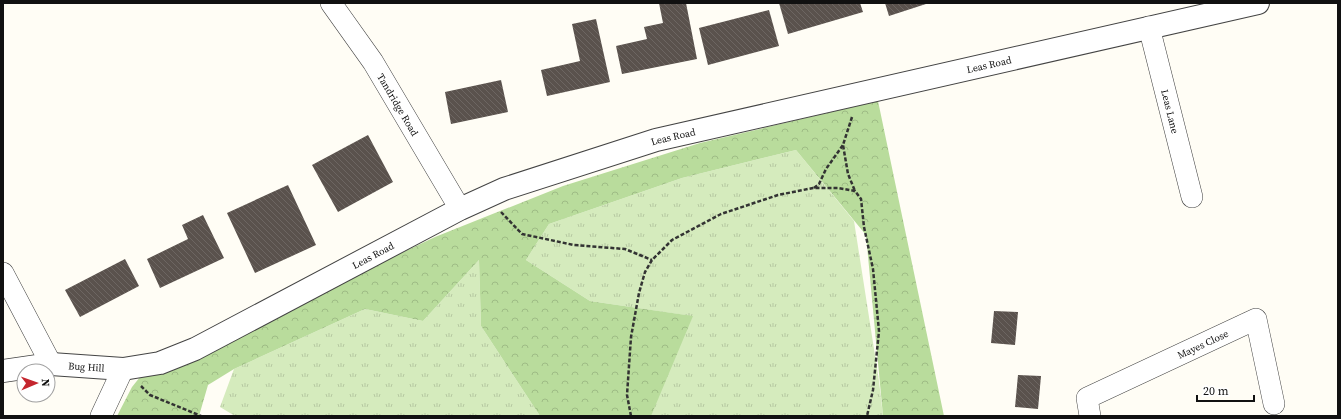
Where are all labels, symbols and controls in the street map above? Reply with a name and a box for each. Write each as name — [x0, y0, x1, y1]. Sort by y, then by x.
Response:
street label: Leas Road — [965, 53, 1013, 76]
street label: Tandridge Road — [374, 71, 422, 139]
street label: Leas Lane — [1158, 88, 1182, 135]
street label: Leas Road — [649, 125, 697, 148]
street label: Leas Road — [350, 239, 396, 272]
street label: Mayes Close — [1175, 327, 1231, 362]
street label: Bug Hill — [68, 359, 105, 375]
north arrow — [16, 363, 56, 403]
scale bar — [1197, 377, 1254, 403]
text: N — [38, 378, 53, 387]
text: 20 m — [1203, 383, 1229, 399]

